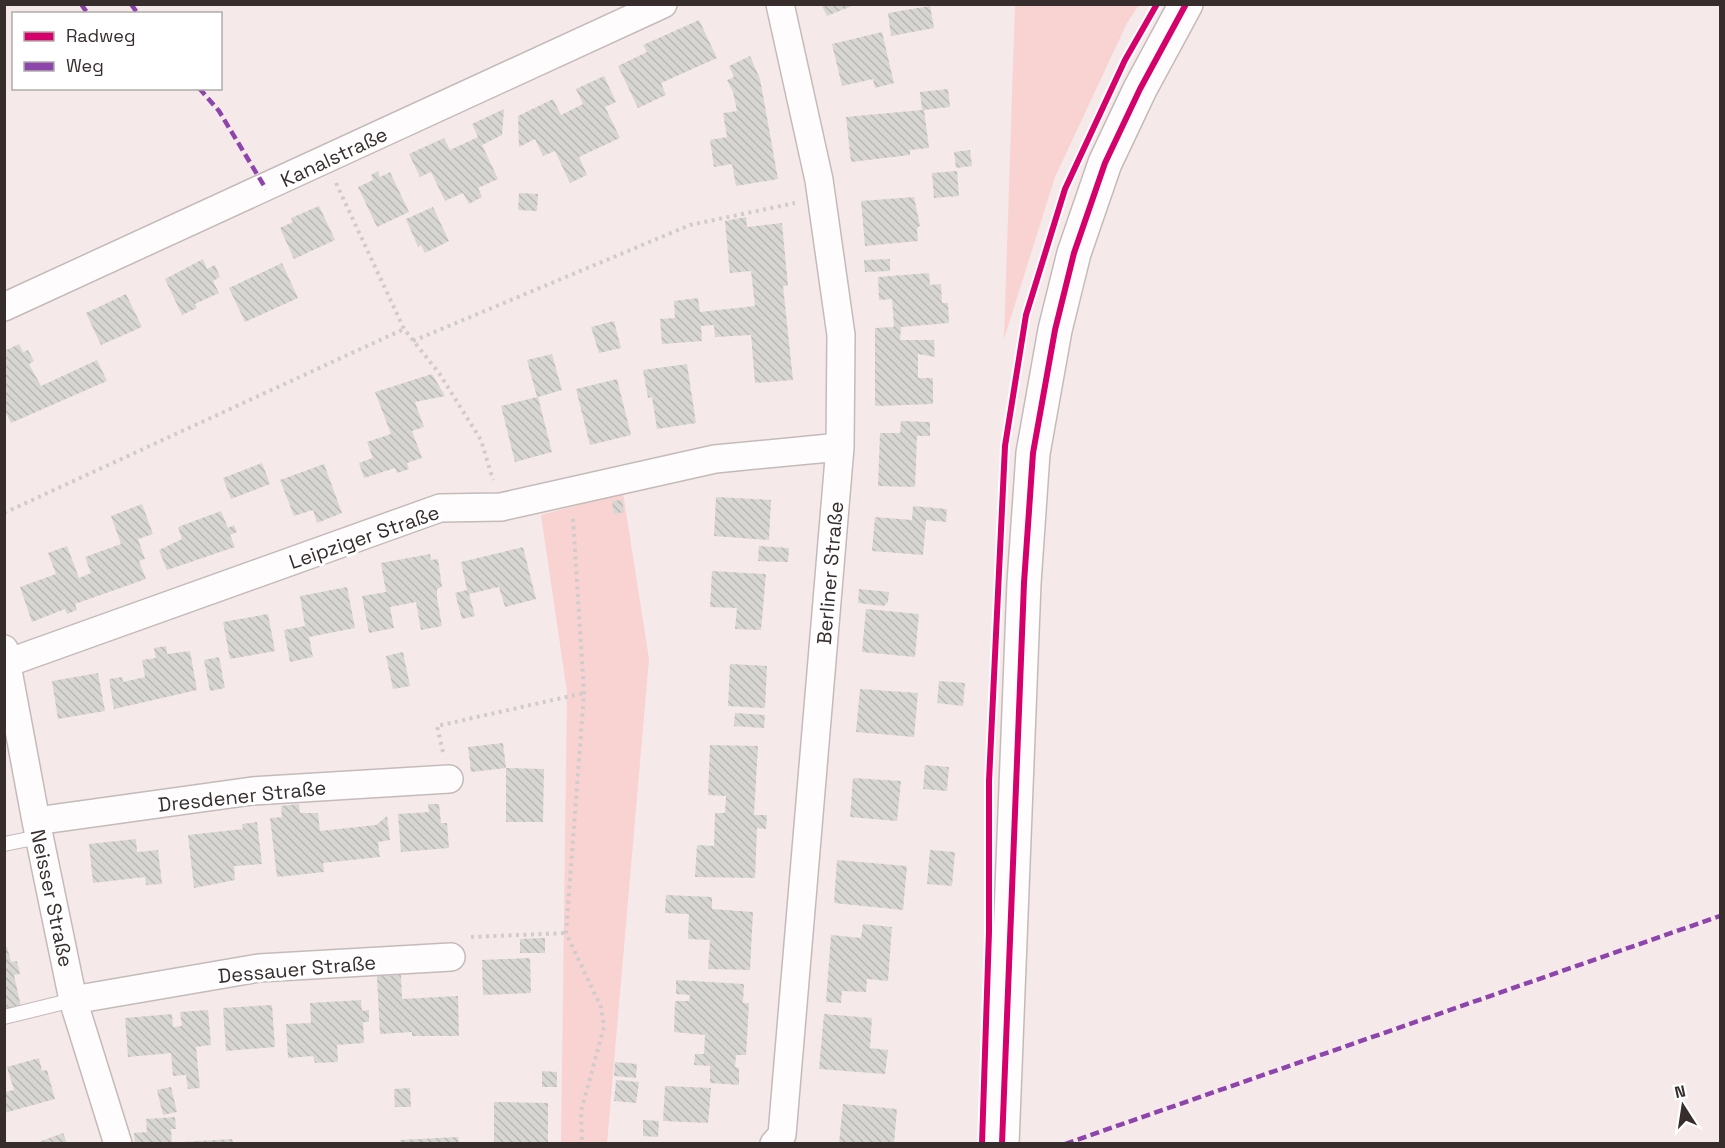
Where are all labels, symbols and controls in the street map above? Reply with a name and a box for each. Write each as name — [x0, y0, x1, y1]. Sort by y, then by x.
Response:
legend — [12, 12, 222, 90]
text: Radweg — [66, 24, 136, 47]
text: Weg — [66, 54, 104, 77]
street label: Kanalstraße — [276, 121, 392, 193]
street label: Leipziger Straße — [285, 499, 443, 575]
street label: Berliner Straße — [811, 500, 849, 646]
street label: Dresdener Straße — [157, 774, 327, 818]
street label: Neisser Straße — [25, 827, 79, 969]
street label: Dessauer Straße — [217, 949, 377, 989]
north arrow — [1653, 1076, 1713, 1136]
text: N — [1673, 1080, 1687, 1103]

